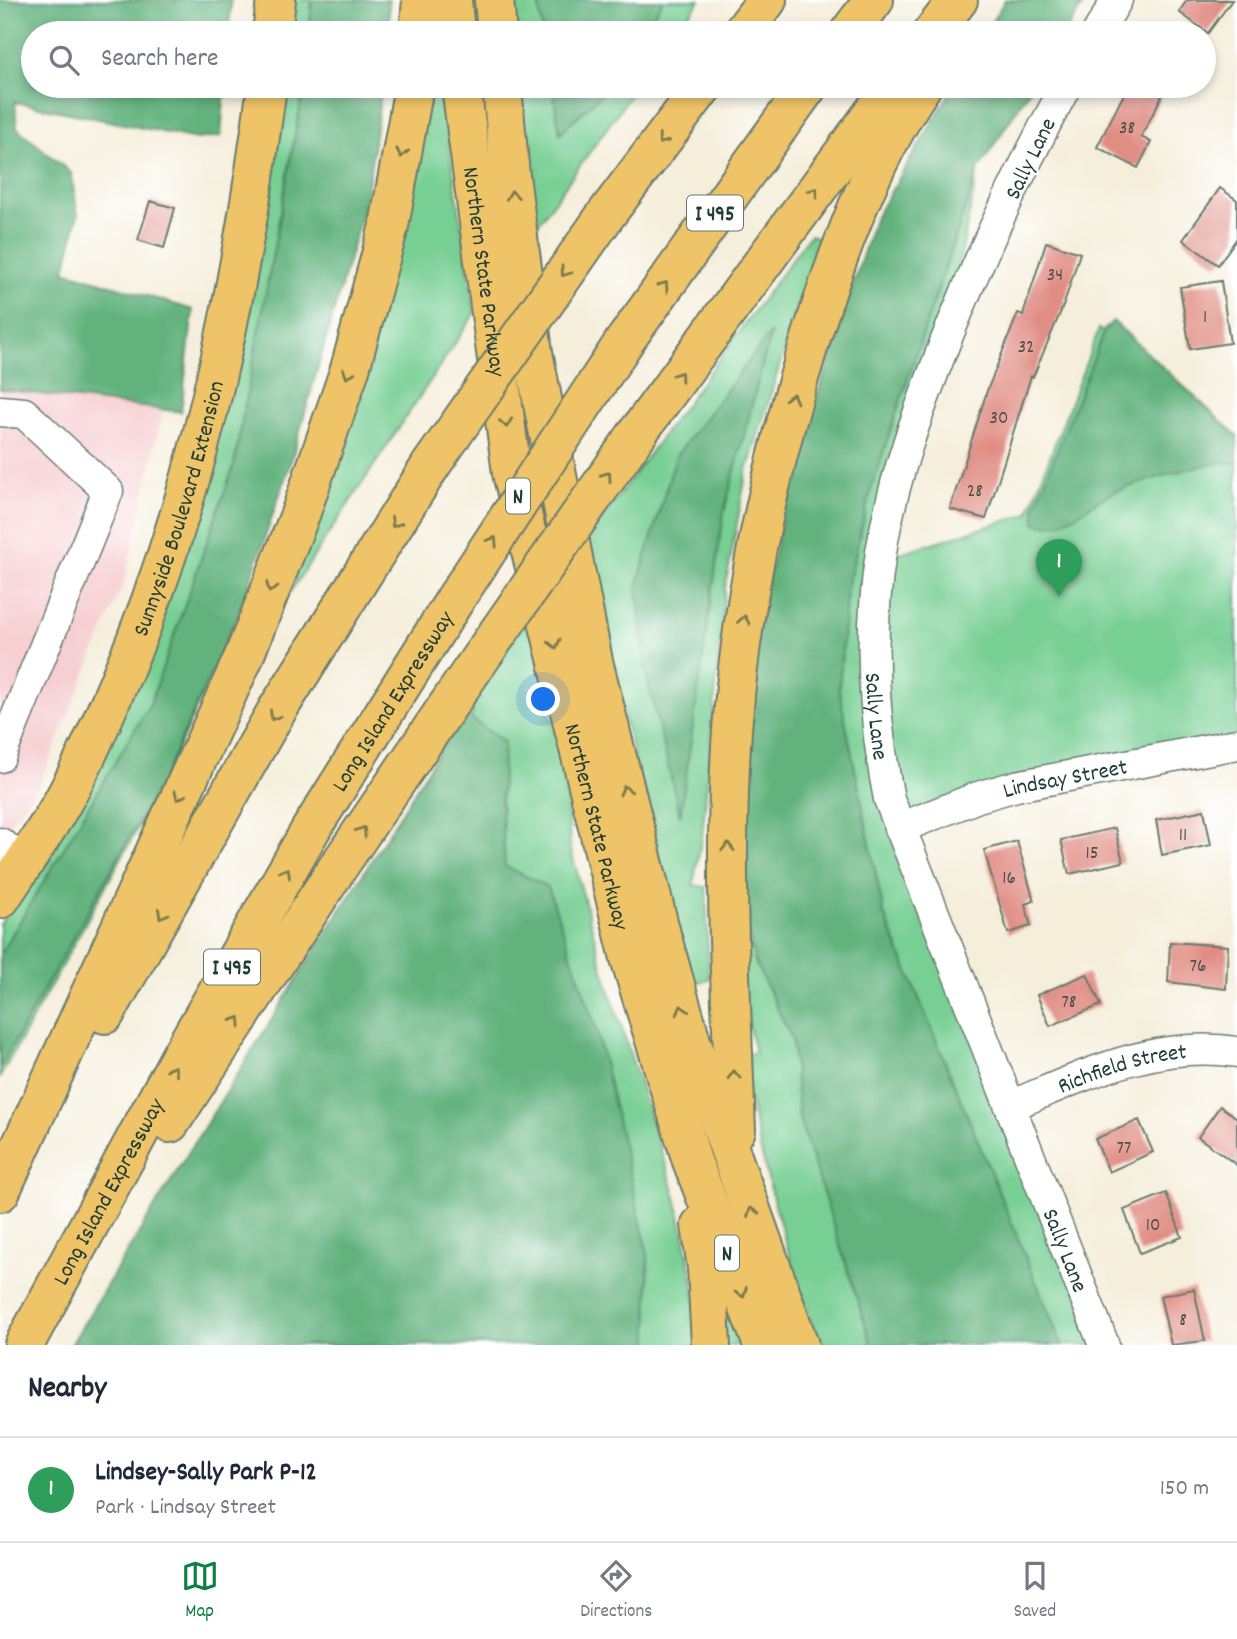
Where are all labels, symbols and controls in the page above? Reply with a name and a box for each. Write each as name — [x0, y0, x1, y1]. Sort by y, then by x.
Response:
search box — [21, 21, 1216, 98]
icon: search — [45, 41, 83, 79]
text: Search here — [101, 41, 219, 78]
street label: Sally Lane — [998, 113, 1066, 206]
house number: 38 — [1119, 116, 1135, 143]
one-way arrow — [658, 133, 670, 145]
one-way arrow — [395, 147, 410, 159]
street label: Northern State Parkway — [452, 165, 512, 379]
one-way arrow — [806, 187, 818, 200]
one-way arrow — [505, 189, 520, 201]
road number: I 495 — [687, 196, 743, 230]
house number: 34 — [1047, 263, 1063, 290]
one-way arrow — [561, 264, 574, 277]
one-way arrow — [656, 281, 668, 294]
house number: 1 — [1203, 305, 1207, 332]
house number: 32 — [1018, 335, 1034, 362]
one-way arrow — [342, 367, 356, 379]
one-way arrow — [671, 371, 684, 383]
street label: Sunnyside Boulevard Extension — [126, 378, 235, 642]
one-way arrow — [784, 392, 798, 404]
house number: 30 — [990, 406, 1008, 433]
one-way arrow — [498, 417, 513, 428]
one-way arrow — [599, 471, 611, 484]
road number: N — [506, 478, 530, 514]
house number: 28 — [967, 479, 983, 506]
one-way arrow — [390, 516, 403, 529]
one-way arrow — [485, 536, 497, 549]
pin: 1 — [1036, 539, 1082, 597]
one-way arrow — [266, 581, 280, 593]
street label: Long Island Expressway — [325, 605, 464, 799]
one-way arrow — [736, 615, 751, 626]
one-way arrow — [547, 638, 561, 650]
street label: Sally Lane — [854, 672, 895, 763]
your location — [526, 682, 560, 716]
one-way arrow — [269, 709, 282, 722]
street label: Northern State Parkway — [554, 721, 636, 934]
street label: Lindsay Street — [999, 752, 1130, 809]
one-way arrow — [619, 784, 633, 796]
one-way arrow — [173, 789, 187, 801]
house number: 11 — [1179, 823, 1187, 850]
one-way arrow — [354, 826, 366, 839]
one-way arrow — [720, 841, 736, 852]
house number: 15 — [1086, 841, 1098, 868]
house number: 16 — [1002, 866, 1016, 893]
one-way arrow — [278, 867, 291, 880]
one-way arrow — [157, 907, 170, 919]
road number: I 495 — [204, 950, 260, 984]
house number: 76 — [1190, 954, 1206, 981]
house number: 78 — [1062, 990, 1076, 1017]
one-way arrow — [676, 1005, 691, 1017]
one-way arrow — [229, 1016, 241, 1029]
street label: Richfield Street — [1053, 1037, 1188, 1104]
one-way arrow — [165, 1065, 179, 1077]
one-way arrow — [726, 1069, 741, 1080]
street label: Long Island Expressway — [46, 1093, 175, 1292]
house number: 77 — [1117, 1136, 1131, 1163]
street label: Sally Lane — [1032, 1204, 1095, 1298]
one-way arrow — [745, 1206, 760, 1218]
house number: 10 — [1146, 1213, 1160, 1240]
road number: N — [715, 1236, 739, 1270]
one-way arrow — [734, 1287, 748, 1299]
house number: 8 — [1179, 1308, 1187, 1335]
text: Nearby — [28, 1369, 106, 1412]
text: Lindsey-Sally Park P-12 — [95, 1455, 317, 1492]
text: 1 — [48, 1473, 54, 1506]
text: 150 m — [1160, 1473, 1209, 1506]
text: Park · Lindsay Street — [95, 1492, 276, 1525]
tab: Map — [181, 1557, 219, 1626]
tab: Directions — [580, 1557, 652, 1626]
tab: Saved — [1014, 1557, 1056, 1626]

